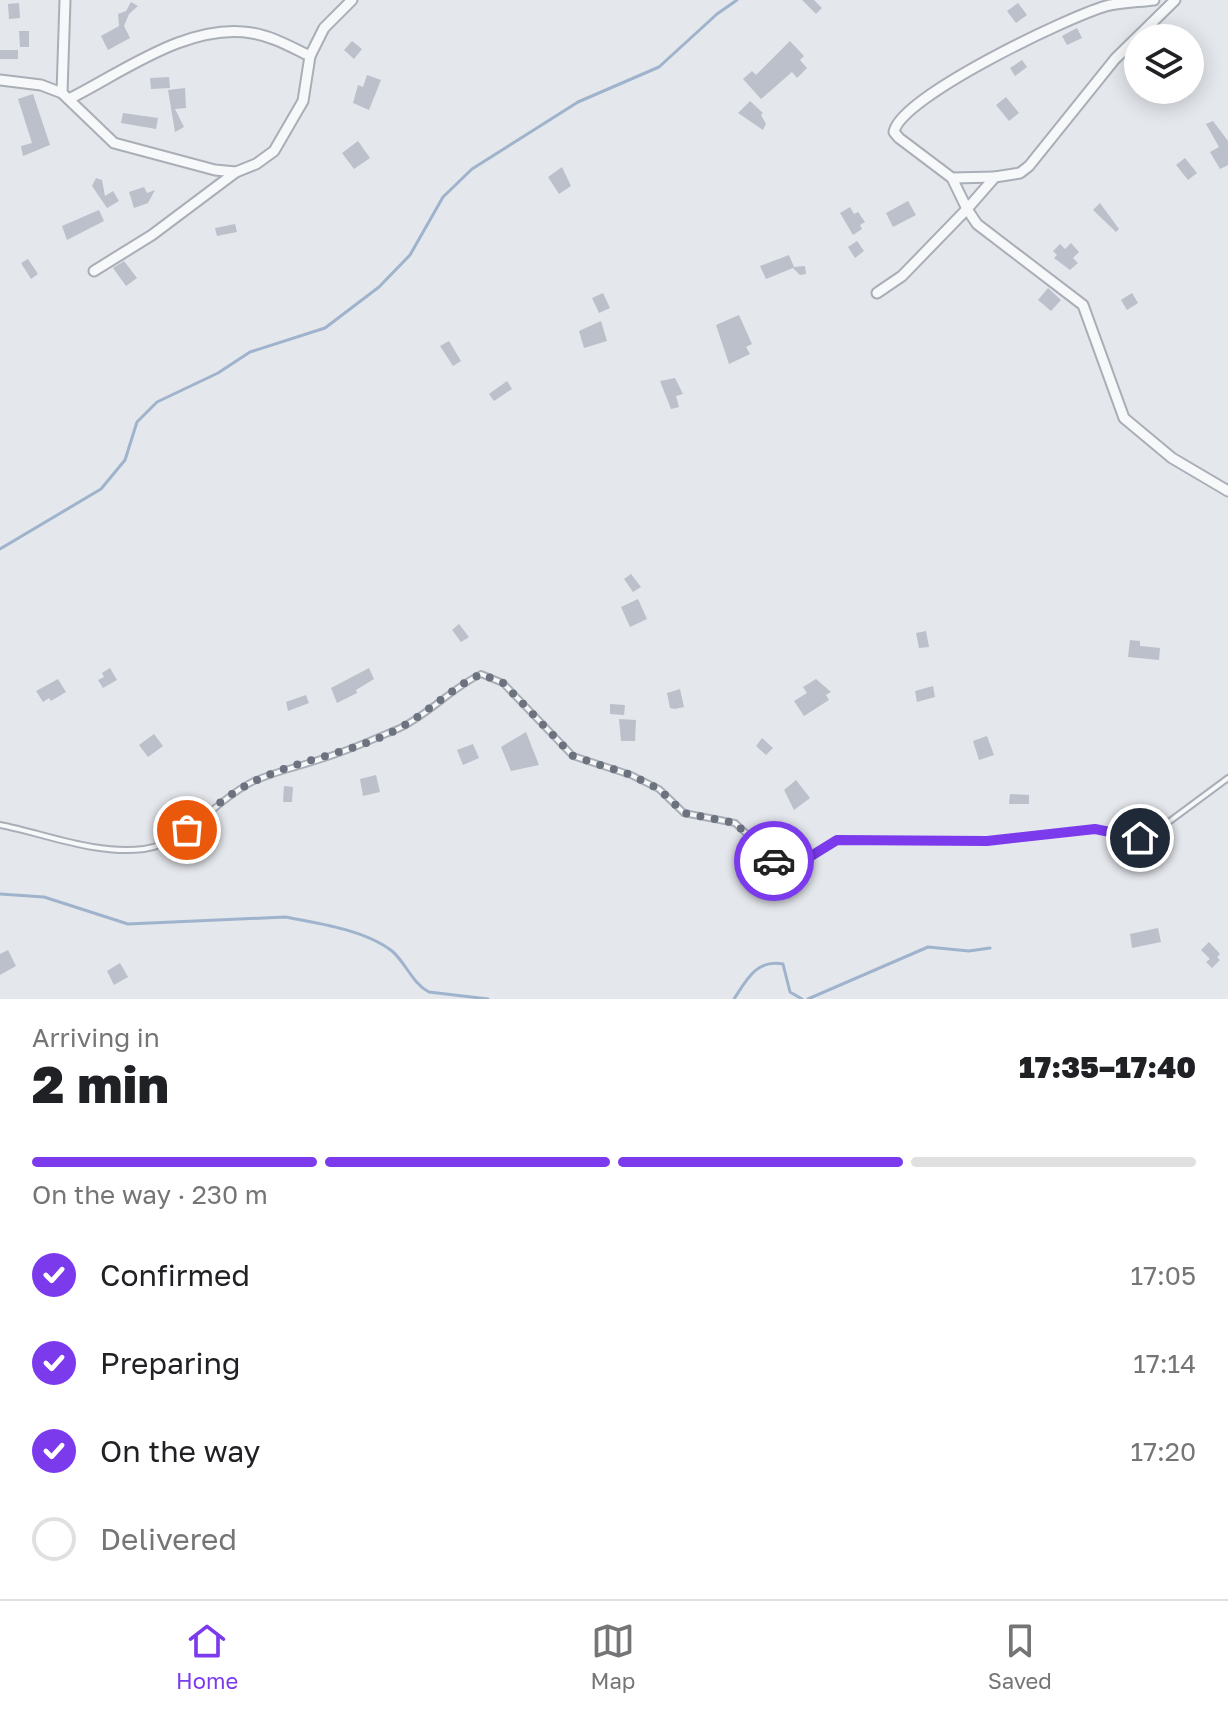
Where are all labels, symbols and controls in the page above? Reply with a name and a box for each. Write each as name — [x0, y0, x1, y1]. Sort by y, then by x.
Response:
map controls — [1124, 24, 1204, 104]
button: layers — [1124, 24, 1204, 104]
pin — [153, 796, 221, 864]
pin — [1106, 804, 1174, 872]
icon: bag — [165, 808, 209, 852]
icon: home — [1118, 816, 1162, 860]
courier — [734, 821, 814, 901]
icon: car — [752, 839, 796, 883]
text: Arriving in — [32, 1022, 160, 1053]
text: 17:35–17:40 — [1019, 1049, 1196, 1085]
text: 2 min — [32, 1052, 169, 1114]
text: On the way · 230 m — [32, 1179, 268, 1210]
icon: check — [32, 1253, 76, 1297]
text: Confirmed — [100, 1257, 250, 1293]
text: 17:05 — [1131, 1260, 1196, 1291]
icon: check — [32, 1341, 76, 1385]
text: Preparing — [100, 1345, 241, 1381]
text: 17:14 — [1133, 1348, 1196, 1379]
icon: check — [32, 1429, 76, 1473]
text: On the way — [100, 1433, 260, 1469]
text: 17:20 — [1131, 1436, 1196, 1467]
text: Delivered — [100, 1521, 237, 1557]
tab: Home — [176, 1619, 238, 1694]
tab: Map — [591, 1619, 635, 1694]
tab: Saved — [988, 1619, 1052, 1694]

